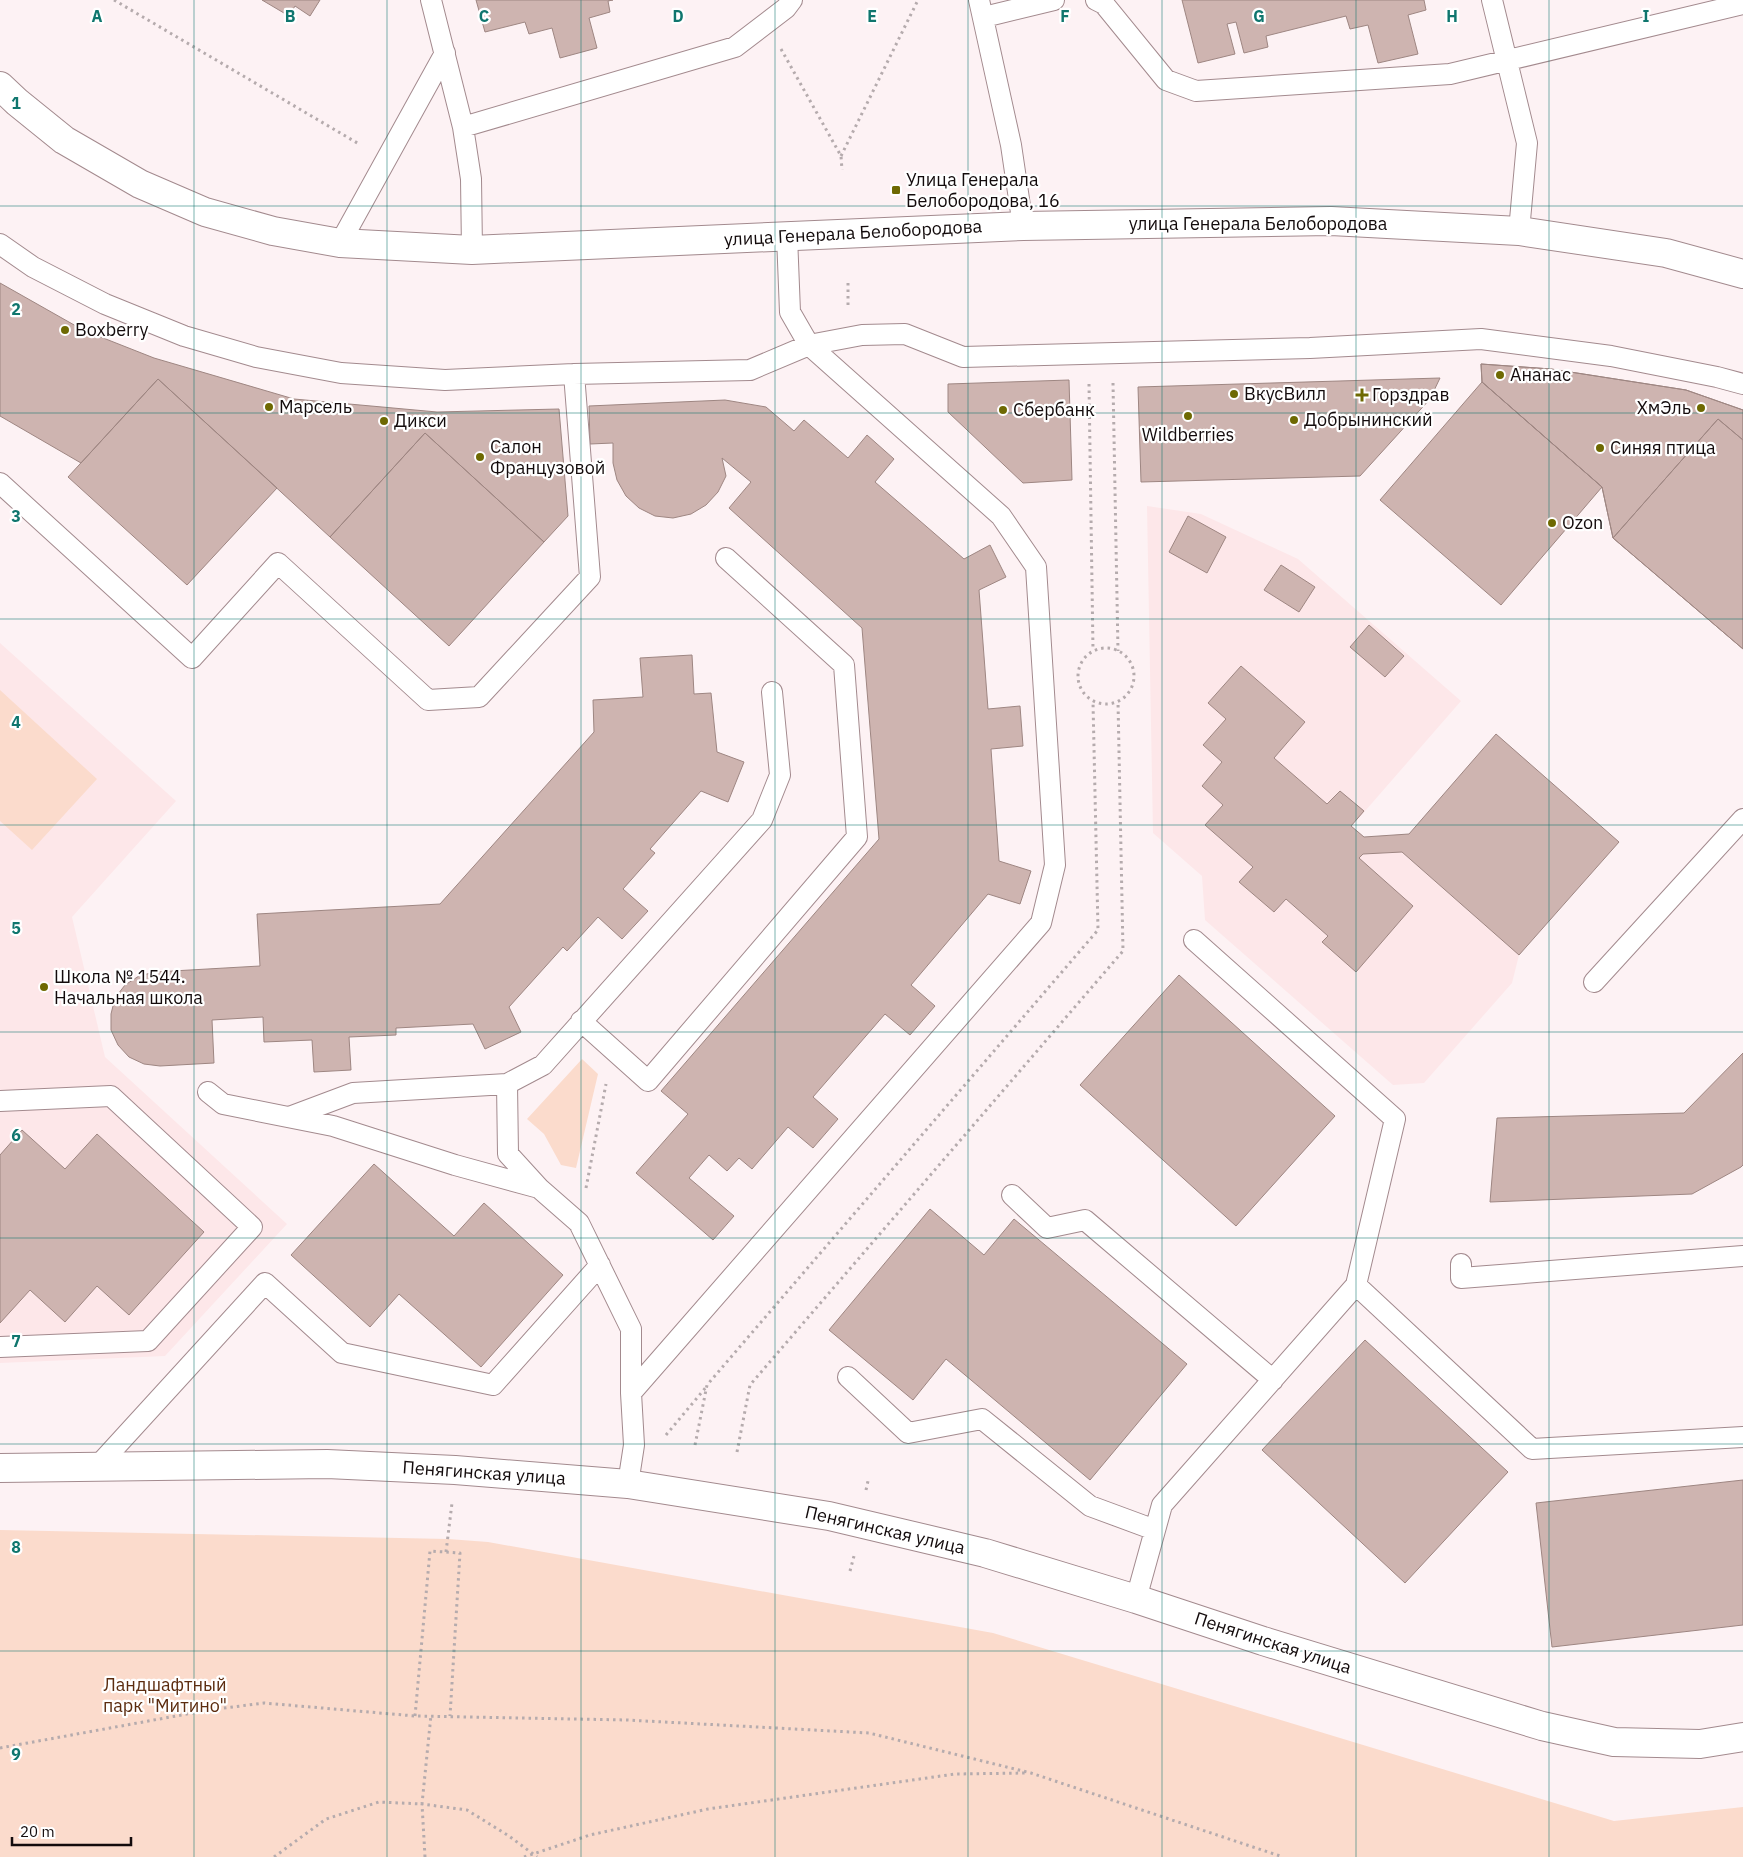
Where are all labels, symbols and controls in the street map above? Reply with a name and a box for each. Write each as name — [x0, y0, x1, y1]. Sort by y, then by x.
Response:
text: A — [92, 6, 103, 26]
text: B — [285, 6, 296, 26]
text: C — [479, 6, 489, 26]
text: D — [672, 6, 684, 26]
text: E — [867, 6, 877, 26]
text: F — [1060, 6, 1070, 26]
text: G — [1253, 6, 1265, 26]
text: H — [1446, 6, 1458, 26]
text: I — [1643, 6, 1650, 26]
text: 1 — [11, 93, 21, 113]
place label: Улица Генерала Белобородова, 16 — [906, 168, 1060, 212]
marker: Улица Генерала Белобородова, 16 — [890, 184, 902, 196]
street label: улица Генерала Белобородова — [1129, 212, 1388, 235]
street label: улица Генерала Белобородова — [723, 214, 983, 251]
text: 2 — [11, 299, 21, 319]
place label: Boxberry — [75, 318, 148, 341]
marker: Boxberry — [59, 324, 71, 336]
place label: Ананас — [1510, 363, 1571, 386]
marker: Ананас — [1494, 369, 1506, 381]
place label: ВкусВилл — [1244, 382, 1326, 405]
place label: Горздрав — [1372, 383, 1450, 406]
marker: ВкусВилл — [1228, 388, 1240, 400]
marker: Горздрав — [1356, 389, 1368, 401]
place label: Марсель — [279, 395, 352, 418]
place label: ХмЭль — [1637, 396, 1691, 419]
place label: Сбербанк — [1013, 398, 1095, 421]
marker: Марсель — [263, 401, 275, 413]
marker: ХмЭль — [1695, 402, 1707, 414]
marker: Сбербанк — [997, 404, 1009, 416]
place label: Добрынинский — [1304, 408, 1433, 431]
place label: Дикси — [394, 409, 447, 432]
marker: Wildberries — [1182, 410, 1194, 422]
marker: Добрынинский — [1288, 414, 1300, 426]
marker: Дикси — [378, 415, 390, 427]
place label: Wildberries — [1142, 423, 1234, 446]
place label: Салон Французовой — [490, 435, 605, 479]
place label: Синяя птица — [1610, 436, 1716, 459]
marker: Синяя птица — [1594, 442, 1606, 454]
marker: Салон Французовой — [474, 451, 486, 463]
text: 3 — [11, 506, 21, 526]
place label: Ozon — [1562, 511, 1603, 534]
marker: Ozon — [1546, 517, 1558, 529]
text: 4 — [11, 712, 21, 732]
text: 5 — [11, 918, 21, 938]
place label: Школа № 1544. Начальная школа — [54, 965, 203, 1009]
marker: Школа № 1544. Начальная школа — [38, 981, 50, 993]
text: 6 — [11, 1125, 21, 1145]
text: 7 — [11, 1331, 21, 1351]
street label: Пенягинская улица — [402, 1455, 567, 1490]
street label: Пенягинская улица — [803, 1500, 968, 1559]
text: 8 — [11, 1537, 21, 1557]
street label: Пенягинская улица — [1192, 1606, 1355, 1679]
park label: Ландшафтный парк "Митино" — [103, 1673, 227, 1717]
text: 9 — [11, 1744, 21, 1764]
scale bar — [12, 1814, 131, 1846]
text: 20 m — [20, 1822, 55, 1841]

